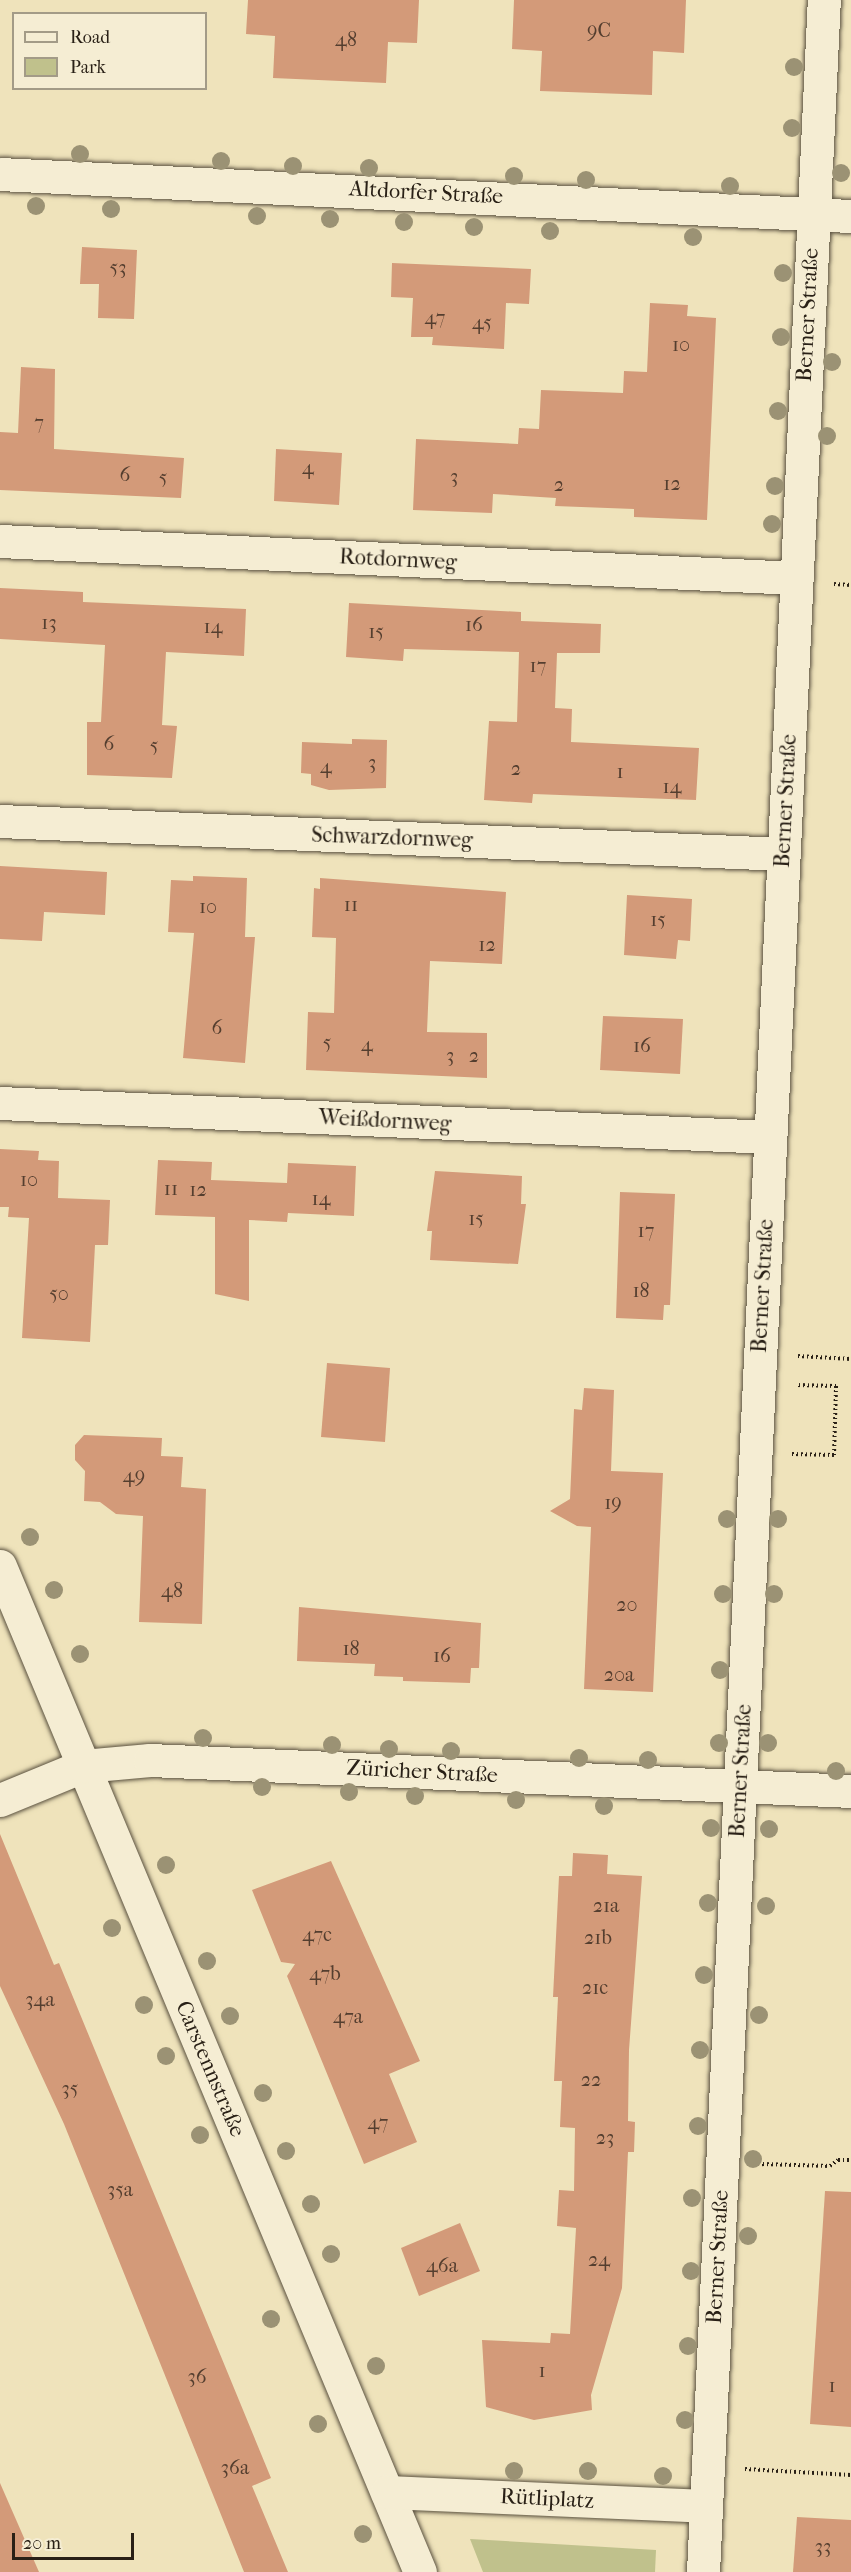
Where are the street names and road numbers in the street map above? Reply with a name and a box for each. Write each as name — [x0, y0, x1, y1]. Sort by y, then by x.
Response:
street label: Altdorfer Straße — [348, 176, 504, 210]
street label: Berner Straße — [791, 247, 825, 383]
street label: Rotdornweg — [338, 544, 458, 576]
street label: Berner Straße — [769, 733, 803, 869]
street label: Schwarzdornweg — [311, 822, 473, 854]
street label: Weißdornweg — [318, 1104, 452, 1138]
street label: Berner Straße — [746, 1218, 780, 1354]
street label: Berner Straße — [724, 1703, 758, 1839]
street label: Züricher Straße — [346, 1755, 498, 1789]
street label: Carstennstraße — [169, 1997, 251, 2141]
street label: Berner Straße — [701, 2189, 735, 2325]
street label: Rütliplatz — [499, 2483, 595, 2515]

